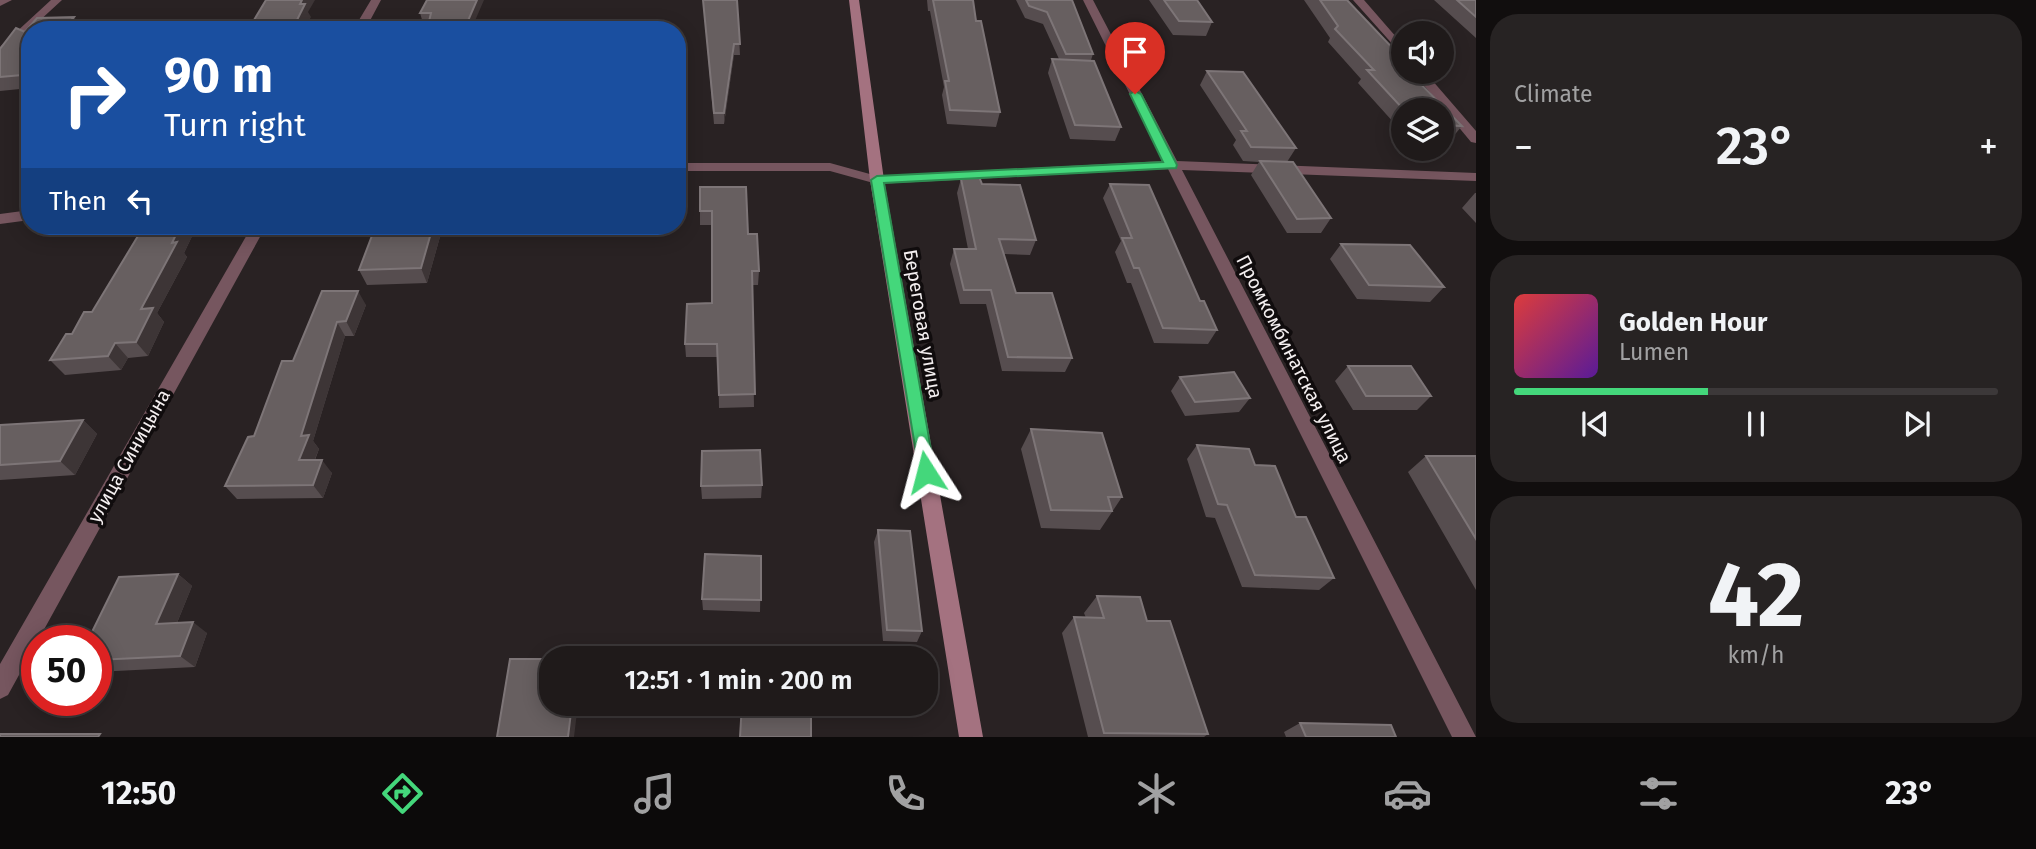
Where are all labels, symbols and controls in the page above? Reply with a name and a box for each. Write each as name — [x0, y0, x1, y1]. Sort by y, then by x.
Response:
map controls — [1391, 21, 1454, 161]
button: sound — [1391, 21, 1454, 84]
pin — [1105, 22, 1165, 94]
icon: arrive — [1116, 33, 1154, 71]
text: 90 m — [164, 46, 273, 105]
icon: right — [49, 49, 140, 140]
text: Climate — [1514, 80, 1593, 108]
button: layers — [1391, 98, 1454, 161]
text: Turn right — [164, 106, 306, 144]
text: 23° — [1716, 115, 1796, 178]
text: − — [1514, 124, 1533, 170]
text: + — [1979, 124, 1998, 170]
icon: left — [121, 182, 159, 220]
text: Then — [49, 186, 107, 217]
street label: Береговая улица — [899, 248, 947, 400]
street label: Промкомбинатская улица — [1231, 251, 1357, 467]
text: Golden Hour — [1619, 307, 1767, 338]
text: Lumen — [1619, 338, 1689, 366]
street label: улица Синицына — [83, 385, 175, 527]
icon: previous — [1576, 405, 1614, 443]
icon: pause — [1737, 405, 1775, 443]
icon: next — [1898, 405, 1936, 443]
position arrow — [889, 435, 963, 509]
text: 42 — [1708, 541, 1804, 650]
speed limit sign: 50 — [21, 625, 112, 716]
text: km/h — [1728, 641, 1784, 669]
text: 12:51 · 1 min · 200 m — [624, 665, 853, 696]
icon: directions — [378, 769, 427, 818]
icon: music — [630, 769, 679, 818]
icon: phone — [881, 769, 930, 818]
icon: climate — [1132, 769, 1181, 818]
icon: car — [1383, 769, 1432, 818]
icon: filters — [1634, 769, 1683, 818]
text: 12:50 — [101, 774, 176, 812]
text: 23° — [1885, 774, 1935, 812]

